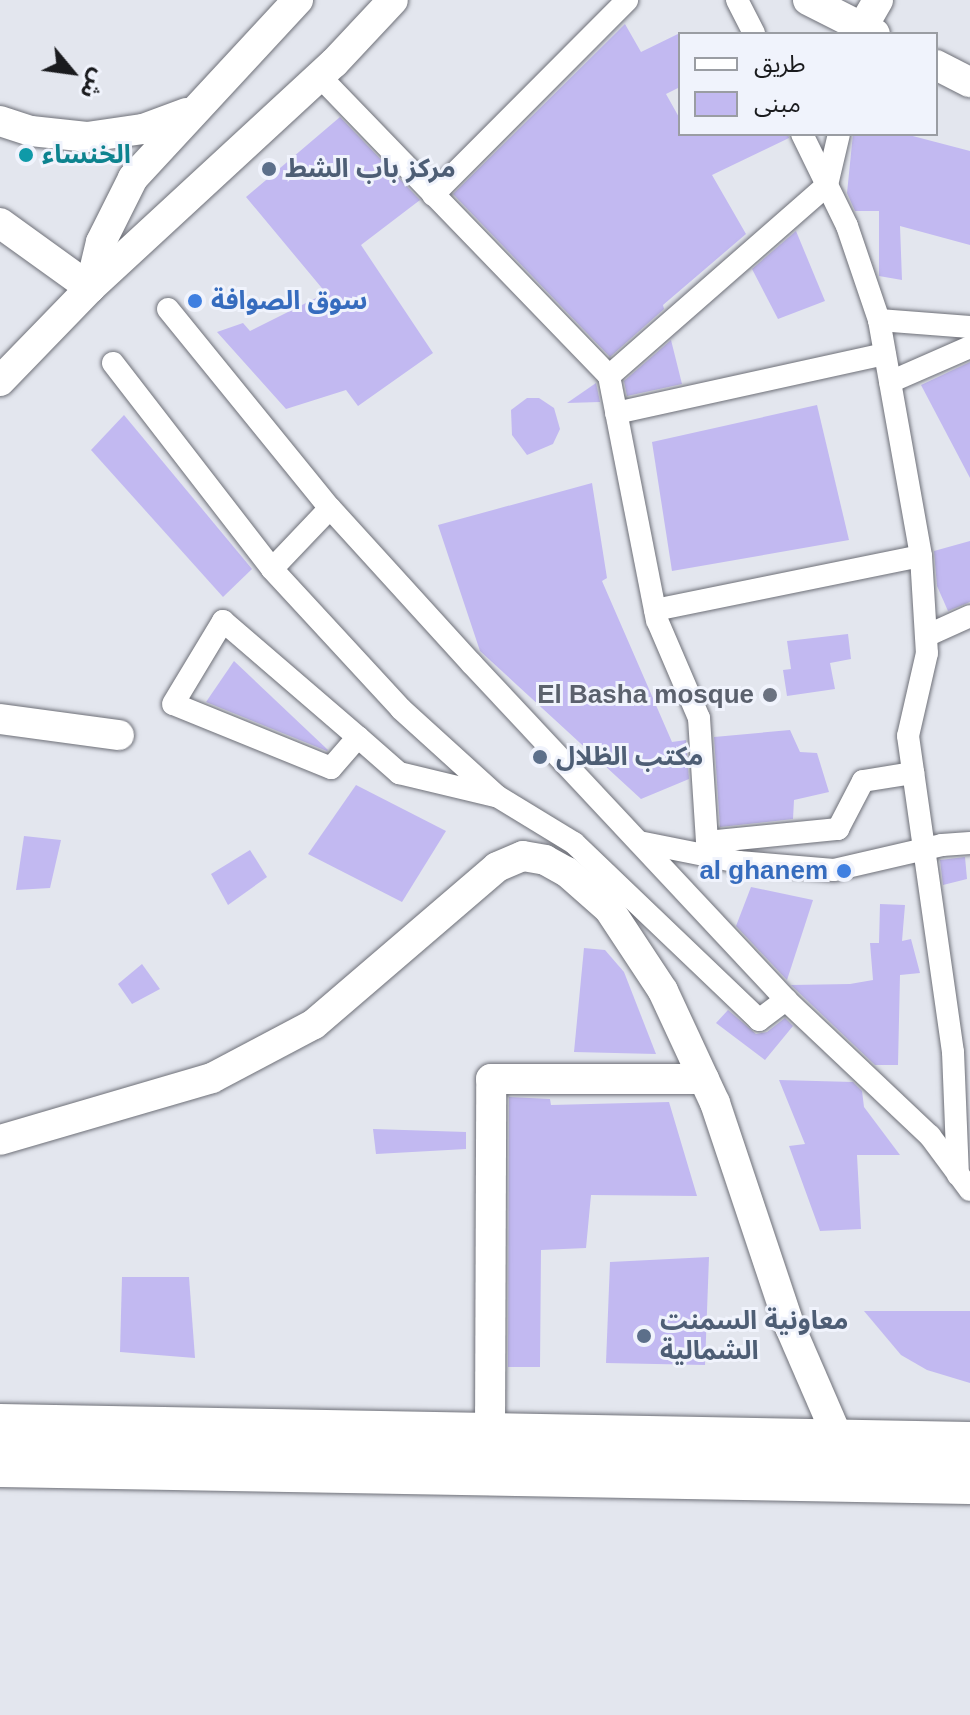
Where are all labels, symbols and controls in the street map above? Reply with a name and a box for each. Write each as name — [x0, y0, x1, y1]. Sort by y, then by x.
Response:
north arrow — [32, 32, 112, 112]
legend — [678, 32, 938, 136]
text: طريق — [754, 50, 806, 77]
text: ش — [75, 65, 112, 103]
text: مبنى — [754, 90, 801, 117]
place label: الخنساء — [42, 139, 131, 171]
marker: الخنساء — [17, 146, 35, 164]
place label: مركز باب الشط — [285, 153, 456, 185]
marker: مركز باب الشط — [260, 160, 278, 178]
place label: سوق الصوافة — [211, 285, 367, 317]
marker: سوق الصوافة — [186, 292, 204, 310]
place label: El Basha mosque — [537, 679, 754, 711]
marker: El Basha mosque — [761, 686, 779, 704]
place label: مكتب الظلال — [556, 741, 703, 773]
marker: مكتب الظلال — [531, 748, 549, 766]
place label: al ghanem — [699, 855, 828, 887]
marker: al ghanem — [835, 862, 853, 880]
place label: معاونية السمنت الشمالية — [660, 1305, 848, 1366]
marker: معاونية السمنت الشمالية — [635, 1327, 653, 1345]

